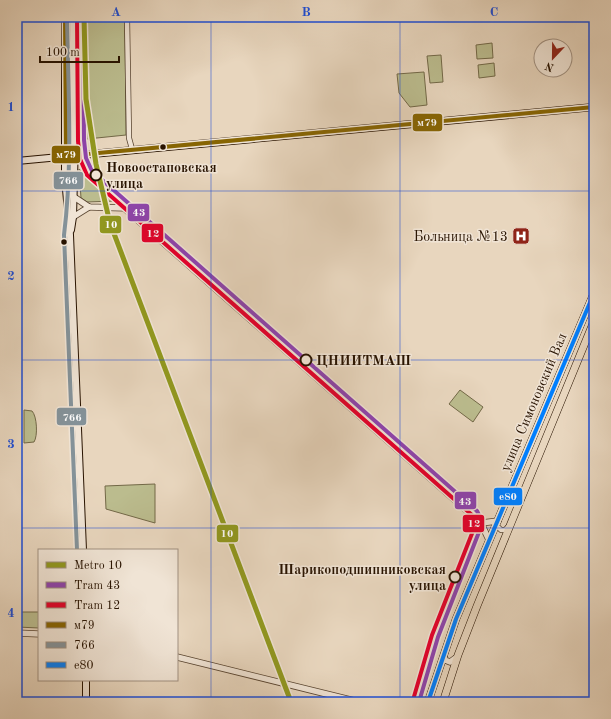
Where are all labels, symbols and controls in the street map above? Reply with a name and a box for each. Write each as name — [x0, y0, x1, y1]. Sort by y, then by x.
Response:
text: A — [111, 6, 121, 19]
text: B — [301, 6, 311, 19]
text: C — [490, 6, 498, 19]
scale bar — [40, 38, 119, 64]
north arrow — [533, 38, 573, 78]
text: 100 m — [46, 47, 80, 59]
text: N — [543, 59, 556, 73]
text: 1 — [7, 101, 15, 114]
line badge: м79 — [412, 113, 443, 132]
text: м79 — [417, 118, 437, 129]
unlabelled marker — [158, 142, 168, 152]
line badge: м79 — [51, 145, 81, 164]
text: м79 — [56, 150, 76, 161]
place label: Новоостаповская улица — [106, 161, 217, 191]
marker: Новоостаповская улица — [89, 168, 103, 182]
line badge: 766 — [53, 171, 84, 190]
text: 766 — [58, 176, 78, 187]
line badge: 43 — [127, 203, 150, 222]
text: 43 — [133, 208, 145, 219]
line badge: 10 — [99, 215, 122, 234]
text: 10 — [105, 220, 117, 231]
line badge: 12 — [141, 223, 164, 243]
hospital icon: Больница №13 — [511, 226, 531, 246]
text: 12 — [147, 229, 159, 240]
place label: Больница №13 — [413, 230, 508, 244]
unlabelled marker — [59, 237, 69, 247]
text: 2 — [7, 270, 15, 283]
street label: улица Симоновский Вал — [498, 331, 569, 474]
marker: ЦНИИТМАШ — [299, 353, 313, 367]
place label: ЦНИИТМАШ — [316, 354, 411, 368]
line badge: 766 — [56, 407, 87, 426]
text: 766 — [62, 413, 82, 424]
text: 3 — [7, 438, 15, 451]
line badge: е80 — [493, 487, 523, 506]
line badge: 43 — [454, 491, 477, 510]
text: е80 — [499, 492, 517, 503]
text: 43 — [459, 497, 471, 508]
line badge: 12 — [462, 514, 485, 533]
text: 12 — [468, 519, 480, 530]
line badge: 10 — [216, 524, 239, 543]
text: 10 — [221, 529, 233, 540]
legend — [38, 549, 178, 681]
text: Metro 10 — [74, 560, 122, 572]
place label: Шарикоподшипниковская улица — [278, 563, 446, 593]
marker: Шарикоподшипниковская улица — [448, 570, 462, 584]
text: Tram 43 — [74, 580, 120, 592]
text: Tram 12 — [74, 600, 120, 612]
text: 4 — [7, 607, 15, 620]
text: м79 — [74, 620, 95, 632]
text: 766 — [74, 640, 95, 652]
text: е80 — [74, 660, 93, 672]

